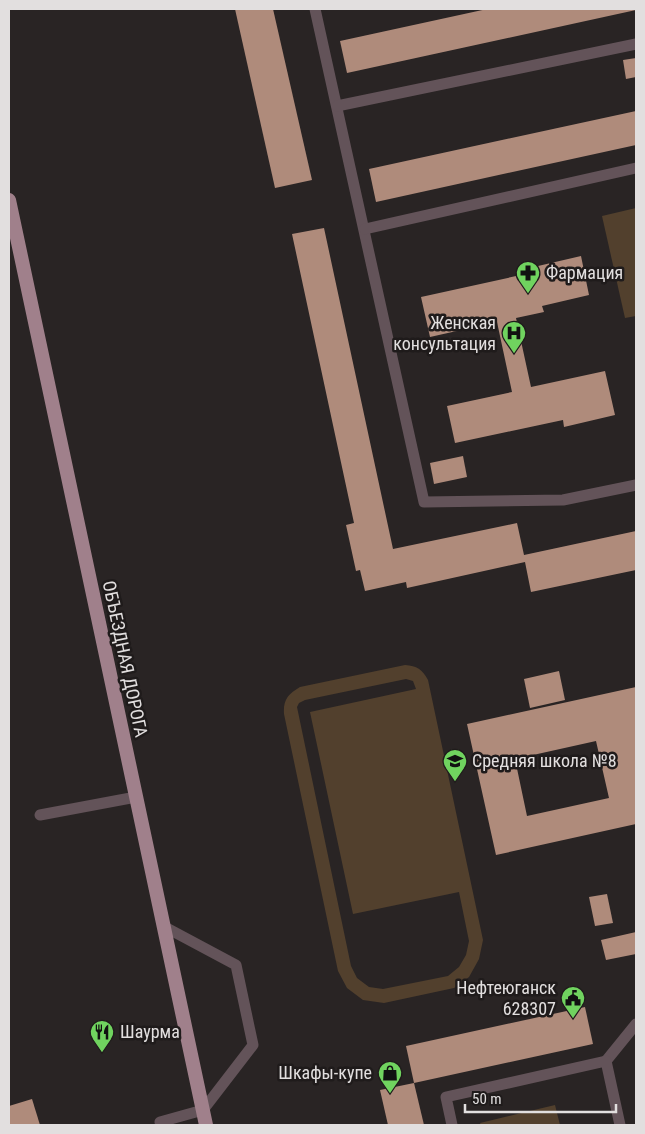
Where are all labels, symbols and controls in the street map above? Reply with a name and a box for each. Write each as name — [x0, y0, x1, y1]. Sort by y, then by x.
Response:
pharmacy icon: Фармация — [515, 260, 541, 294]
place label: Фармация — [546, 262, 623, 283]
place label: Женская консультация — [393, 312, 496, 354]
hospital icon: Женская консультация — [501, 320, 527, 354]
street label: ОБЪЕЗДНАЯ ДОРОГА — [99, 579, 152, 740]
school or university icon: Средняя школа №8 — [442, 748, 468, 782]
place label: Средняя школа №8 — [472, 750, 617, 771]
place label: Нефтеюганск 628307 — [456, 977, 556, 1019]
public building icon: Нефтеюганск 628307 — [560, 985, 586, 1019]
restaurant icon: Шаурма — [89, 1019, 115, 1053]
place label: Шаурма — [120, 1021, 180, 1042]
shop icon: Шкафы-купе — [377, 1060, 403, 1094]
place label: Шкафы-купе — [278, 1062, 372, 1083]
scale bar — [465, 1082, 616, 1114]
text: 50 m — [472, 1090, 502, 1108]

